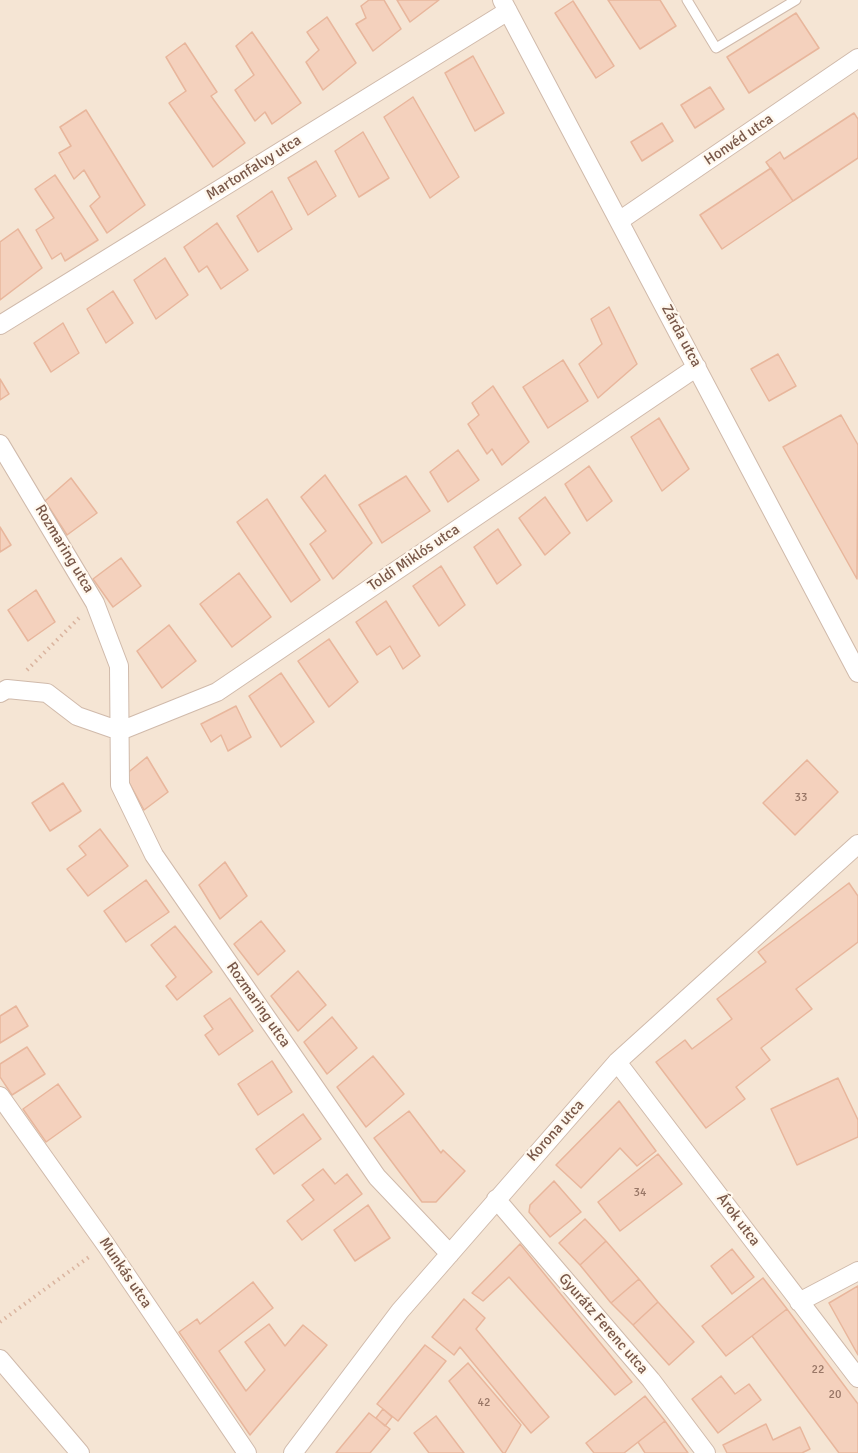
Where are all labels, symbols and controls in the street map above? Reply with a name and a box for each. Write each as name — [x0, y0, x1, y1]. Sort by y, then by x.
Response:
street label: Honvéd utca — [701, 110, 777, 170]
street label: Martonfalvy utca — [203, 132, 305, 204]
street label: Zárda utca — [657, 302, 705, 370]
street label: Rozmaring utca — [31, 502, 97, 596]
street label: Toldi Miklós utca — [365, 521, 463, 595]
house number: 33 — [795, 791, 807, 805]
street label: Rozmaring utca — [222, 959, 294, 1051]
street label: Korona utca — [524, 1097, 588, 1165]
house number: 34 — [634, 1186, 646, 1200]
street label: Árok utca — [712, 1190, 764, 1250]
street label: Munkás utca — [95, 1234, 155, 1312]
street label: Gyurátz Ferenc utca — [554, 1270, 652, 1378]
house number: 22 — [812, 1363, 824, 1377]
house number: 20 — [829, 1388, 841, 1402]
house number: 42 — [478, 1396, 490, 1410]

